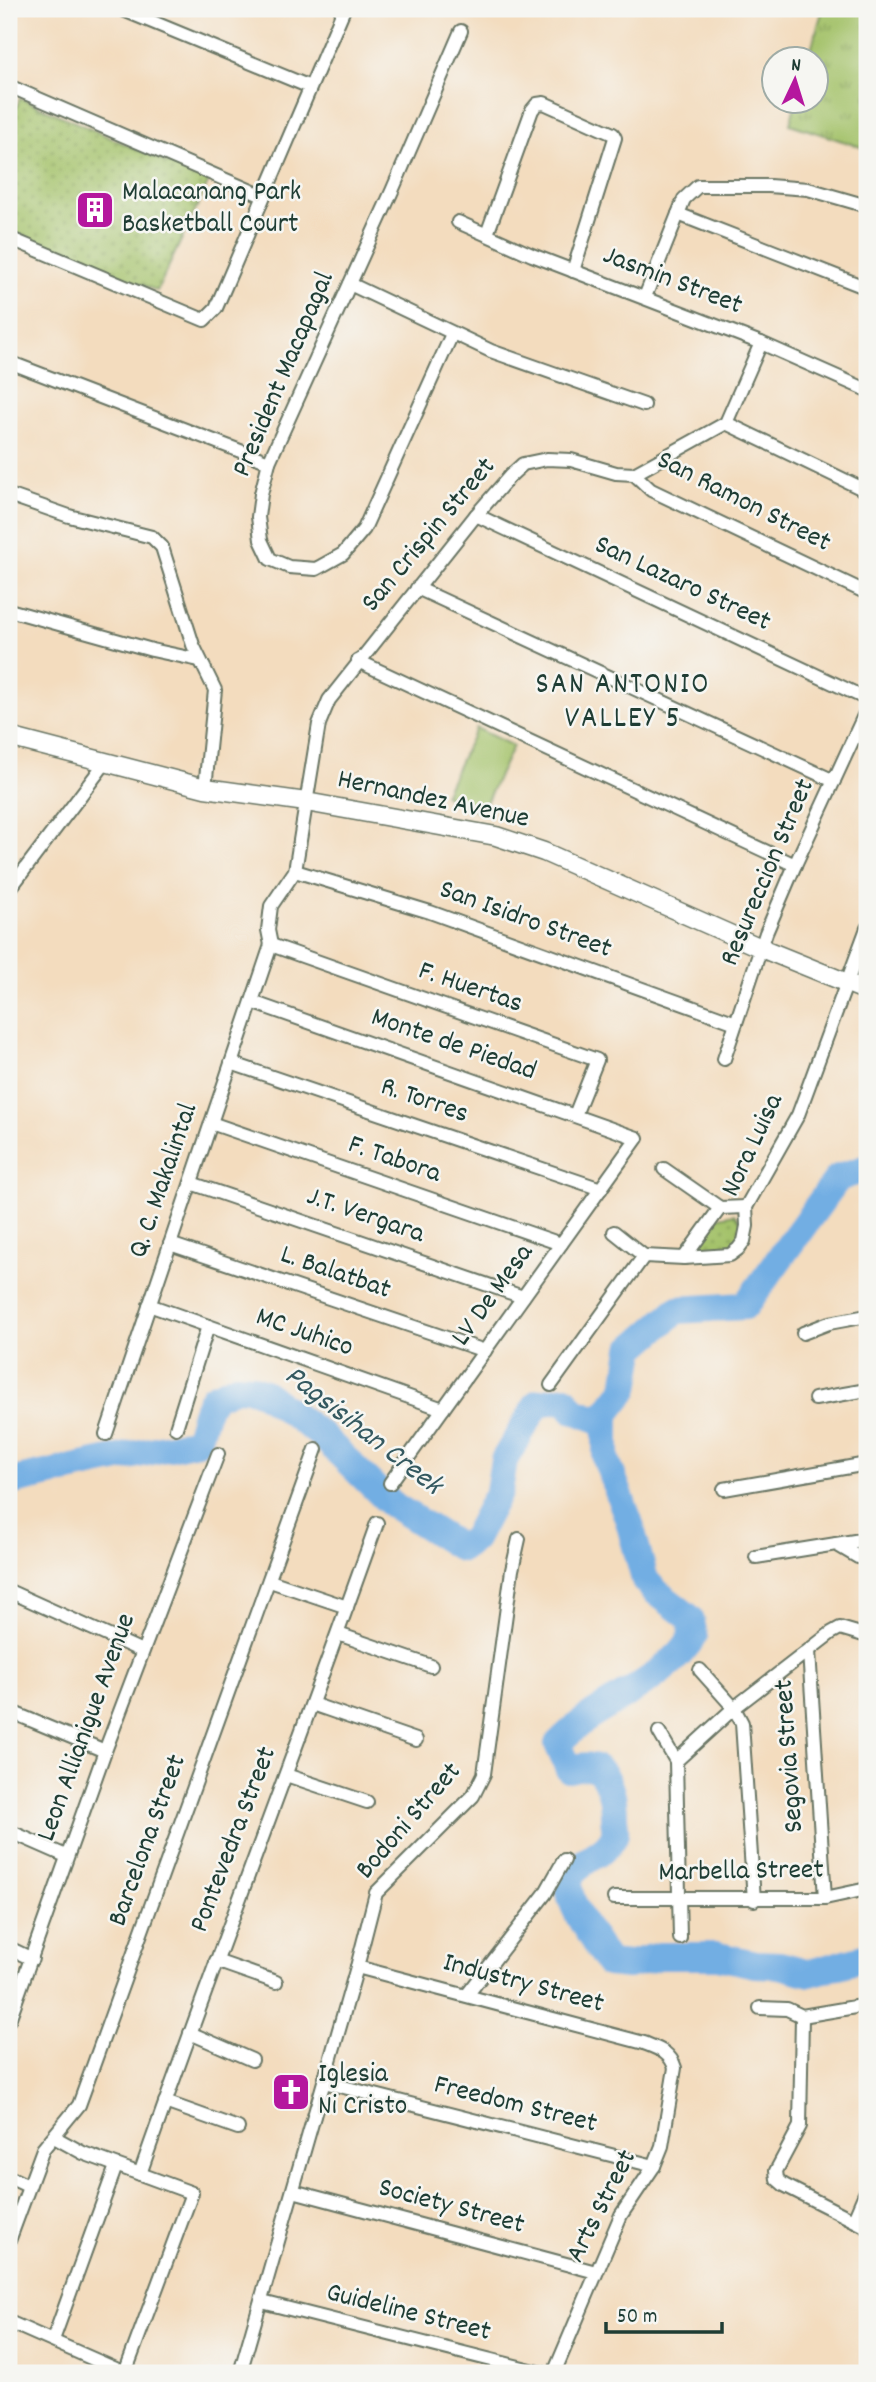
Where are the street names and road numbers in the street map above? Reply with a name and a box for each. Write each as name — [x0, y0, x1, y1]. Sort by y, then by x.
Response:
street label: Jasmin Street — [596, 237, 748, 327]
street label: President Macapagal — [224, 266, 346, 484]
street label: San Ramon Street — [649, 442, 837, 564]
street label: San Crispin Street — [353, 450, 507, 622]
street label: San Lazaro Street — [587, 527, 777, 643]
street label: Hernandez Avenue — [333, 761, 533, 841]
street label: Resureccion Street — [712, 773, 826, 973]
street label: San Isidro Street — [433, 871, 617, 971]
street label: F. Huertas — [412, 953, 528, 1025]
street label: Monte de Piedad — [365, 999, 541, 1093]
street label: R. Torres — [375, 1068, 473, 1136]
street label: Nora Luisa — [713, 1087, 796, 1204]
street label: Q. C. Makalintal — [120, 1098, 210, 1264]
street label: F. Tabora — [342, 1126, 447, 1196]
street label: J.T. Vergara — [301, 1178, 430, 1256]
street label: L. Balatbat — [274, 1236, 396, 1312]
street label: LV De Mesa — [443, 1236, 545, 1356]
street label: MC Juhico — [250, 1299, 358, 1369]
street label: Leon Allianigue Avenue — [28, 1608, 148, 1848]
street label: Segovia Street — [766, 1678, 816, 1834]
street label: Pontevedra Street — [181, 1741, 289, 1939]
street label: Barcelona Street — [99, 1750, 199, 1932]
street label: Bodoni Street — [348, 1755, 472, 1889]
street label: Marbella Street — [658, 1852, 824, 1894]
street label: Industry Street — [438, 1944, 608, 2026]
street label: Freedom Street — [429, 2066, 601, 2146]
street label: Arts Street — [557, 2143, 649, 2271]
street label: Society Street — [374, 2169, 528, 2247]
street label: Guideline Street — [322, 2274, 494, 2354]

